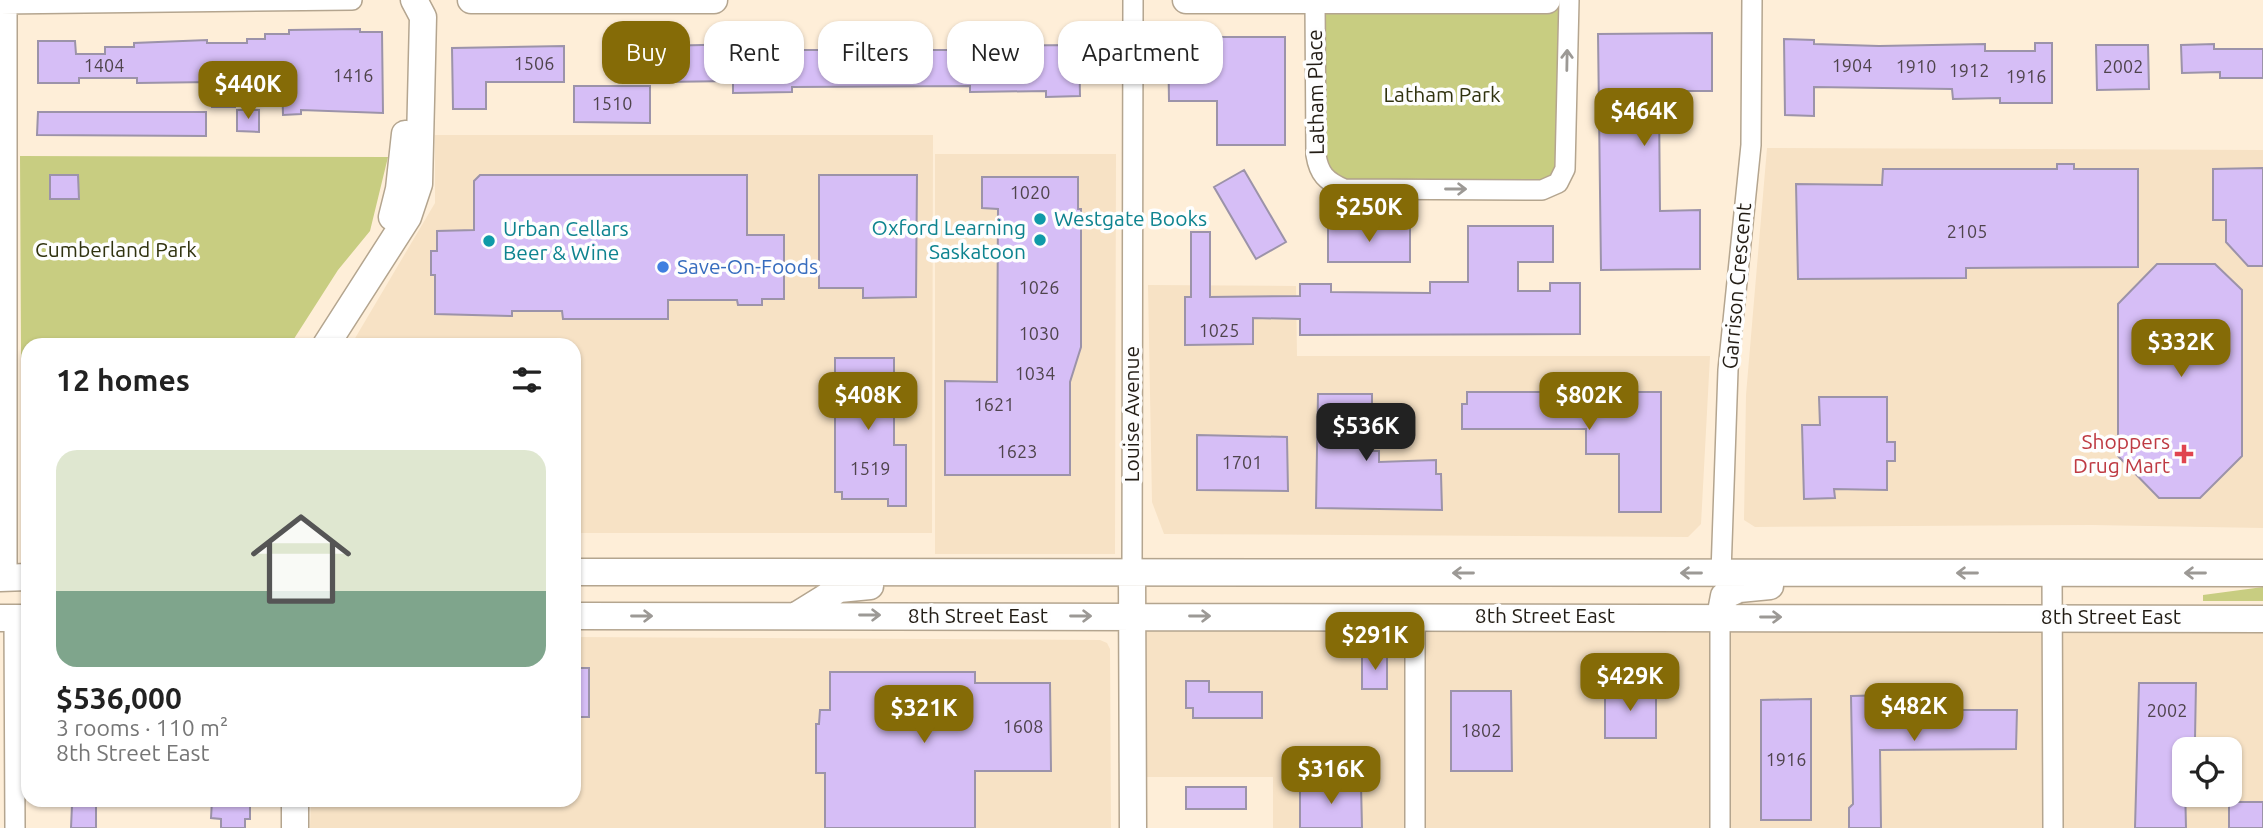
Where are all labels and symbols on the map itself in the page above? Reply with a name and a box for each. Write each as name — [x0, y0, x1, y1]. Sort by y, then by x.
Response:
street label: Latham Place — [1302, 29, 1328, 155]
one-way arrow — [1561, 49, 1574, 72]
house number: 1506 — [514, 53, 554, 73]
house number: 1404 — [84, 55, 124, 75]
house number: 1904 — [1832, 55, 1872, 75]
house number: 1910 — [1896, 56, 1936, 76]
house number: 2002 — [2103, 56, 2143, 76]
house number: 1912 — [1949, 60, 1989, 80]
pin: $440K — [199, 61, 297, 121]
house number: 1416 — [333, 65, 373, 85]
house number: 1916 — [2006, 66, 2046, 86]
park label: Latham Park — [1383, 82, 1501, 106]
pin: $464K — [1595, 88, 1693, 148]
house number: 1510 — [592, 93, 632, 113]
house number: 1020 — [1010, 182, 1050, 202]
one-way arrow — [1445, 182, 1468, 196]
pin: $250K — [1320, 184, 1418, 244]
street label: Garrison Crescent — [1717, 202, 1755, 370]
place label: Westgate Books — [1054, 206, 1207, 230]
marker: Westgate Books — [1032, 211, 1048, 227]
place label: Oxford Learning Saskatoon — [872, 215, 1026, 263]
place label: Urban Cellars Beer & Wine — [503, 216, 629, 264]
house number: 2105 — [1947, 221, 1987, 241]
marker: Oxford Learning Saskatoon — [1032, 232, 1048, 248]
marker: Urban Cellars Beer & Wine — [481, 233, 497, 249]
park label: Cumberland Park — [35, 237, 197, 261]
place label: Save-On-Foods — [677, 254, 818, 278]
marker: Save-On-Foods — [655, 259, 671, 275]
house number: 1026 — [1019, 277, 1059, 297]
house number: 1025 — [1199, 320, 1239, 340]
pin: $332K — [2132, 320, 2230, 379]
house number: 1030 — [1019, 323, 1059, 343]
street label: Louise Avenue — [1119, 346, 1143, 482]
house number: 1034 — [1015, 363, 1055, 383]
pin: $408K — [819, 372, 917, 432]
pin: $802K — [1540, 372, 1638, 432]
house number: 1621 — [974, 394, 1014, 414]
pin: $536K — [1317, 404, 1415, 463]
place label: Shoppers Drug Mart — [2073, 429, 2170, 477]
house number: 1623 — [997, 441, 1037, 461]
marker: Shoppers Drug Mart — [2176, 446, 2192, 462]
house number: 1701 — [1222, 452, 1262, 472]
house number: 1519 — [850, 458, 890, 478]
one-way arrow — [1452, 566, 1475, 580]
one-way arrow — [1680, 566, 1703, 580]
one-way arrow — [1956, 566, 1979, 580]
one-way arrow — [2184, 566, 2207, 580]
street label: 8th Street East — [908, 603, 1048, 627]
street label: 8th Street East — [1475, 603, 1615, 627]
street label: 8th Street East — [2041, 604, 2181, 628]
one-way arrow — [858, 608, 881, 622]
one-way arrow — [630, 609, 653, 623]
one-way arrow — [1070, 609, 1093, 623]
one-way arrow — [1188, 609, 1211, 623]
one-way arrow — [1759, 610, 1782, 624]
pin: $291K — [1326, 612, 1424, 672]
pin: $429K — [1581, 654, 1679, 713]
pin: $482K — [1865, 684, 1963, 743]
pin: $321K — [875, 686, 973, 745]
house number: 2002 — [2147, 700, 2187, 720]
house number: 1608 — [1003, 716, 1043, 736]
house number: 1802 — [1461, 720, 1501, 740]
pin: $316K — [1282, 746, 1380, 806]
house number: 1916 — [1766, 749, 1806, 769]

